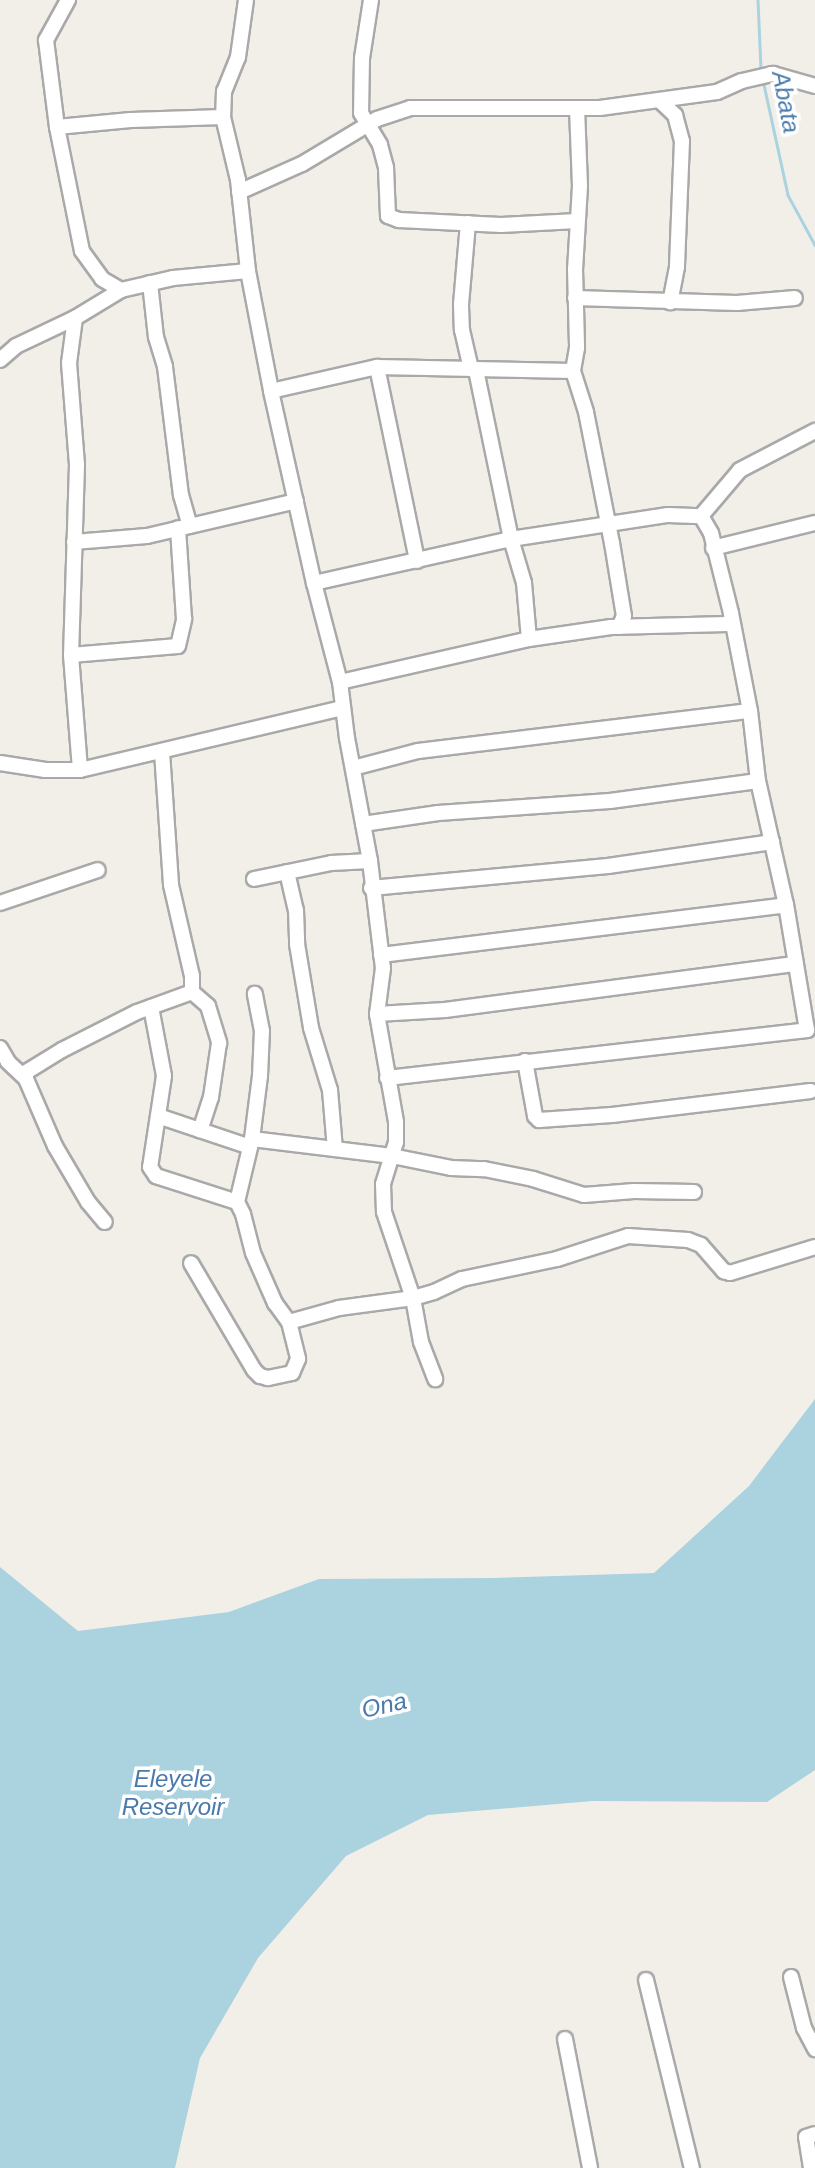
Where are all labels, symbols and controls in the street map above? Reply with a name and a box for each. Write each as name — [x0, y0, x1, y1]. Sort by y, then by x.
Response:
water label: Abata — [766, 68, 806, 136]
water label: Ona — [359, 1686, 409, 1724]
water label: Eleyele Reservoir — [122, 1765, 224, 1821]

